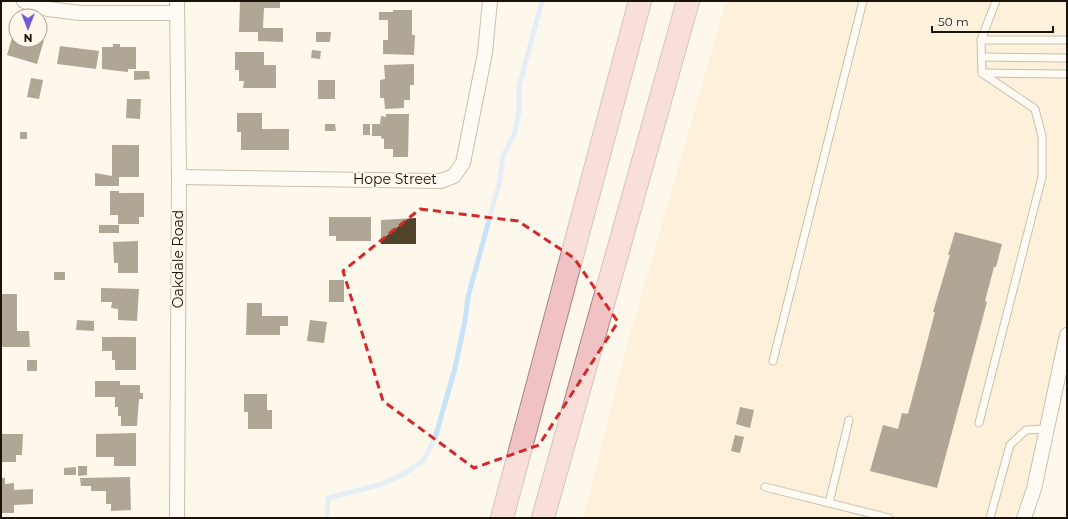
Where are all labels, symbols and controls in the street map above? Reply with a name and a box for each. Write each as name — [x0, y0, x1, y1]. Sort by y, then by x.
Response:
north arrow — [8, 8, 48, 48]
scale bar — [932, 8, 1053, 34]
text: 50 m — [938, 14, 969, 29]
text: N — [24, 31, 32, 45]
street label: Hope Street — [353, 170, 437, 188]
street label: Oakdale Road — [169, 210, 187, 308]

